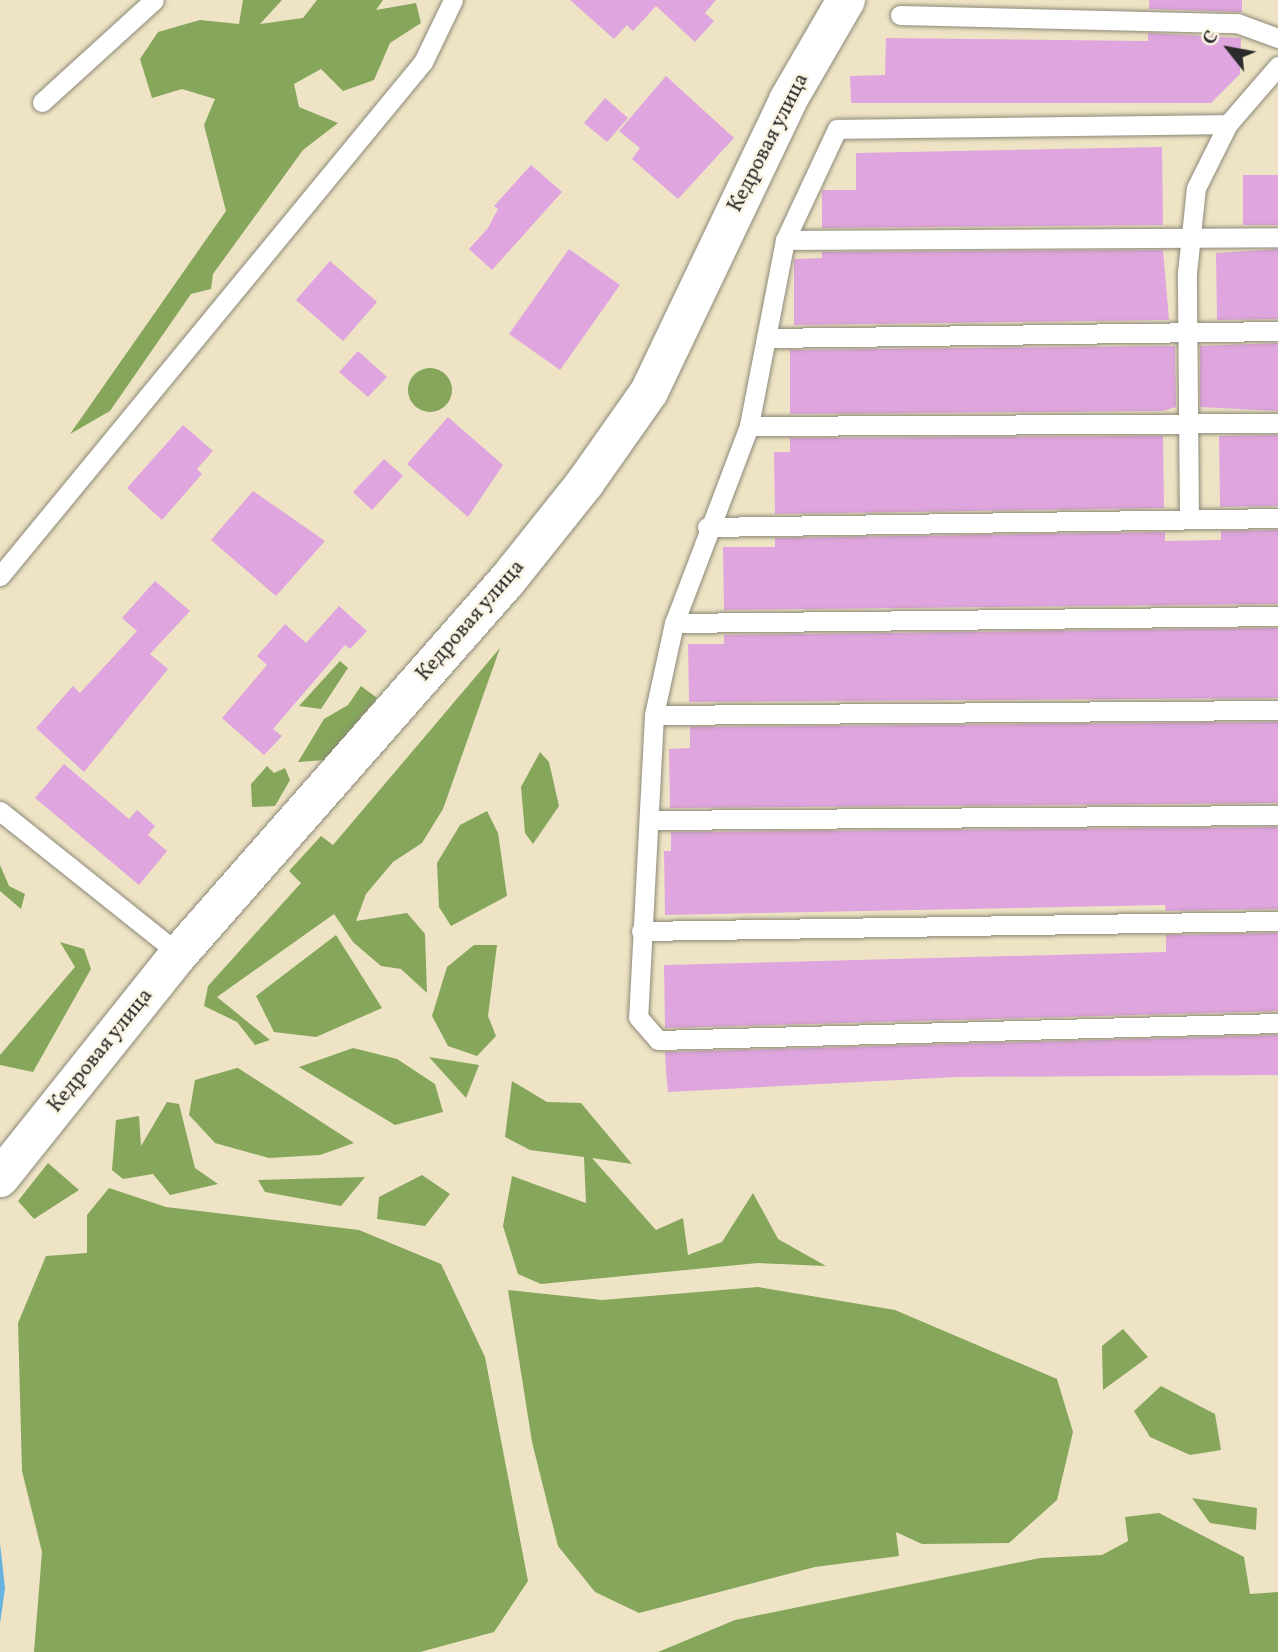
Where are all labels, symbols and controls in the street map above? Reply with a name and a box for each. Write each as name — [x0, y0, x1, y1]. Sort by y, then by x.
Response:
north arrow — [1194, 14, 1264, 84]
text: С — [1197, 26, 1225, 50]
street label: Кедровая улица — [723, 69, 815, 217]
street label: Кедровая улица — [411, 555, 531, 687]
street label: Кедровая улица — [43, 984, 159, 1118]

